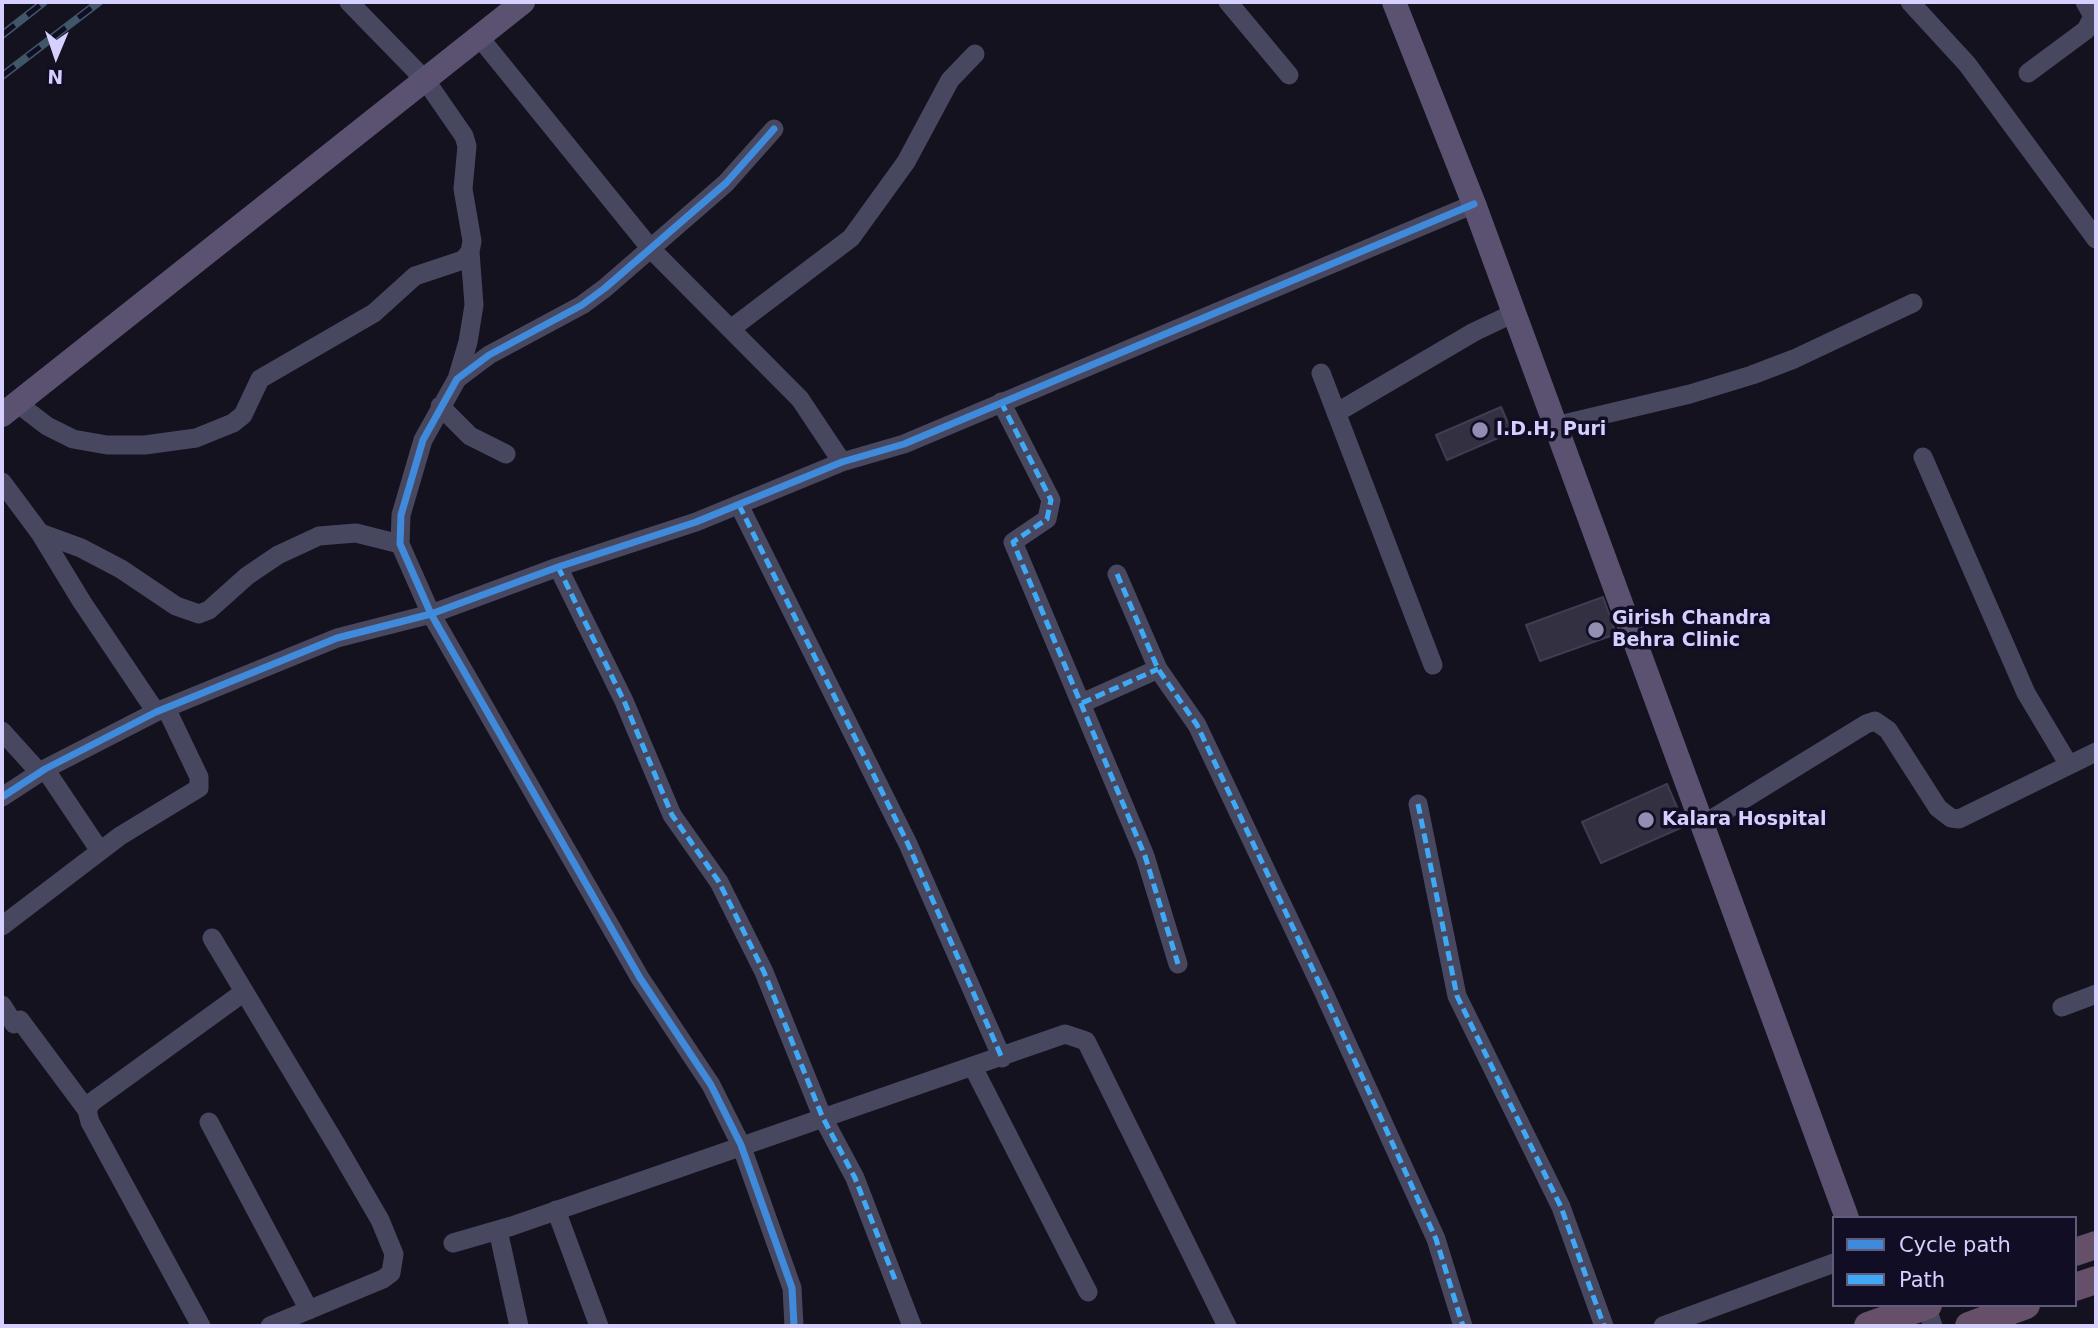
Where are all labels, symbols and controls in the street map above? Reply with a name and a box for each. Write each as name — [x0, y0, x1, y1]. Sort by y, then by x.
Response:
north arrow — [21, 21, 91, 91]
text: N — [47, 66, 64, 88]
place label: I.D.H, Puri — [1496, 419, 1606, 441]
marker: I.D.H, Puri — [1470, 420, 1490, 440]
place label: Girish Chandra Behra Clinic — [1612, 608, 1771, 652]
marker: Girish Chandra Behra Clinic — [1586, 620, 1606, 640]
place label: Kalara Hospital — [1662, 809, 1826, 831]
marker: Kalara Hospital — [1636, 810, 1656, 830]
legend — [1832, 1216, 2077, 1307]
text: Cycle path — [1899, 1233, 2011, 1257]
text: Path — [1899, 1268, 1945, 1292]

